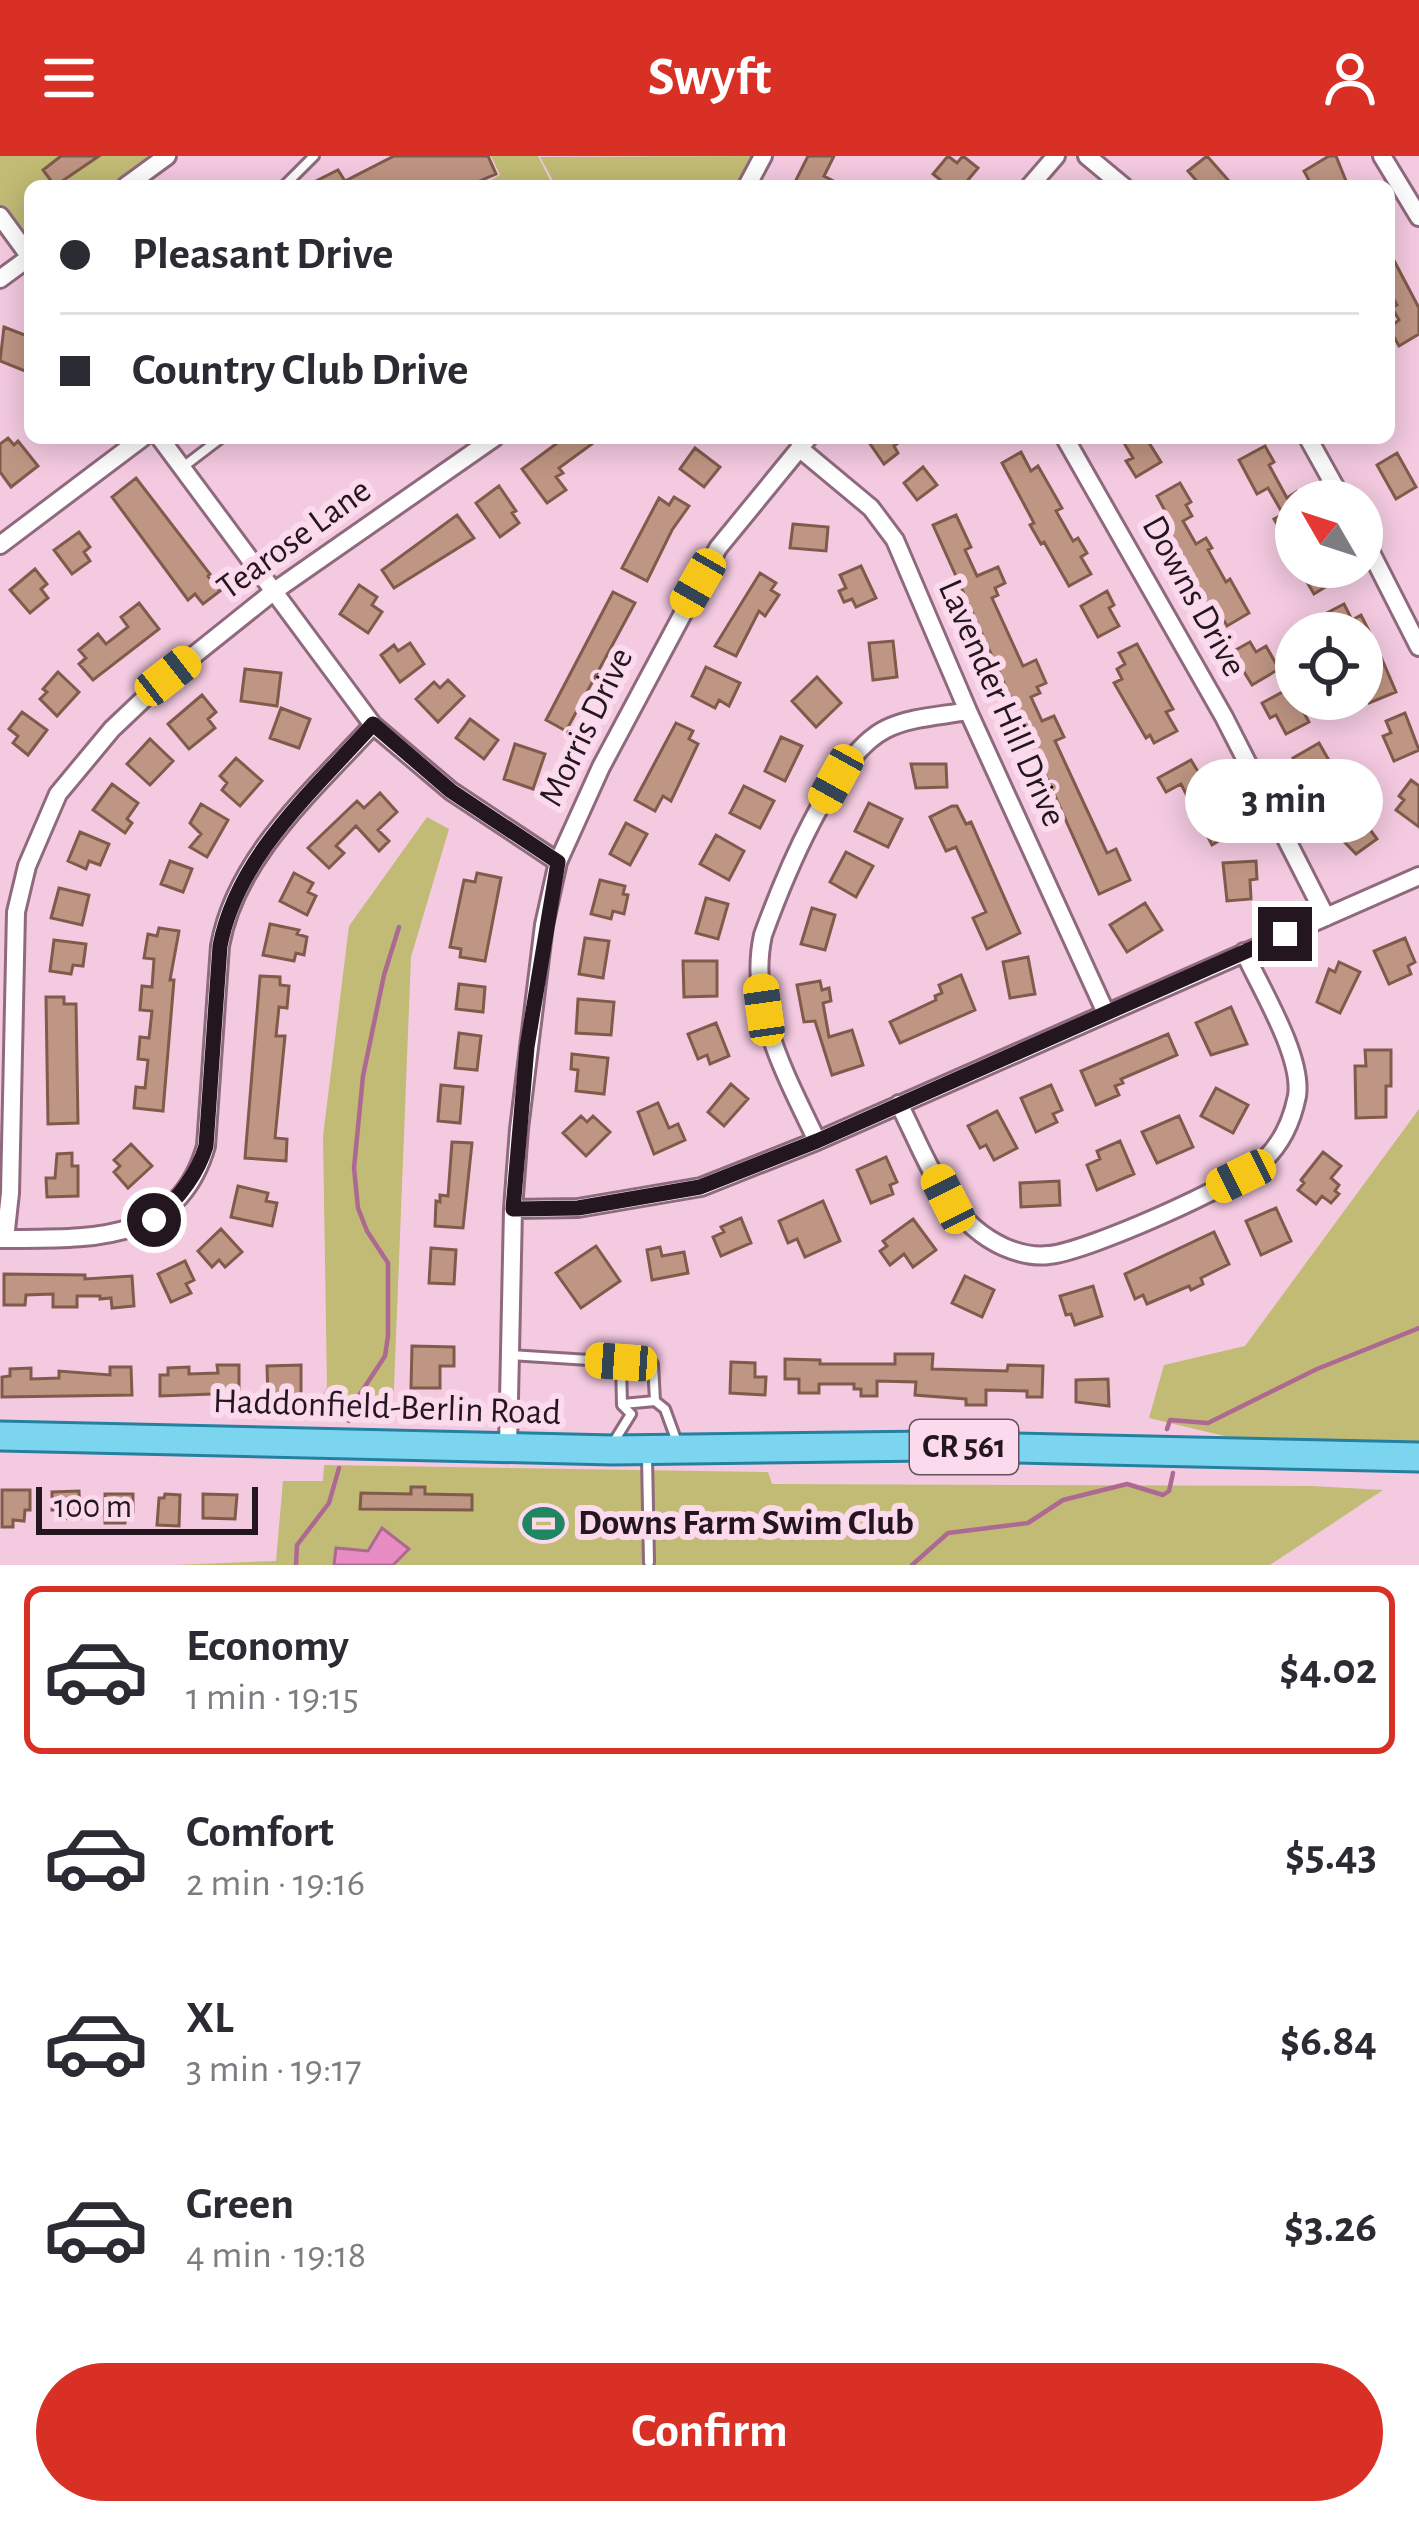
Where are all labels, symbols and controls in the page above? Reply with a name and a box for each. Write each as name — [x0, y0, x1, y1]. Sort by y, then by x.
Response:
icon: menu — [36, 45, 102, 111]
icon: person — [1317, 45, 1383, 111]
text: Swyft — [648, 51, 771, 105]
text: Pleasant Drive — [132, 232, 394, 277]
text: Country Club Drive — [132, 348, 468, 393]
street label: Tearose Lane — [211, 472, 377, 606]
north arrow — [1275, 480, 1383, 588]
map controls — [1275, 480, 1383, 720]
street label: Downs Drive — [1135, 510, 1253, 682]
car — [664, 543, 732, 623]
street label: Lavender Hill Drive — [932, 574, 1072, 832]
button: locate — [1275, 612, 1383, 720]
car — [129, 640, 207, 712]
street label: Morris Drive — [532, 642, 640, 812]
car — [803, 739, 869, 819]
callout: 3 min — [1186, 760, 1384, 844]
text: 3 min — [1242, 781, 1326, 820]
route end — [1258, 907, 1312, 961]
car — [741, 972, 787, 1048]
car — [1201, 1144, 1281, 1208]
car — [916, 1159, 980, 1239]
route start — [127, 1193, 181, 1247]
car — [584, 1342, 658, 1382]
street label: Haddonfield-Berlin Road — [212, 1383, 562, 1431]
road number: CR 561 — [910, 1420, 1018, 1474]
scale bar — [36, 1481, 258, 1534]
text: 100 m — [54, 1491, 132, 1524]
sports icon: Downs Farm Swim Club — [521, 1500, 567, 1546]
place label: Downs Farm Swim Club — [578, 1505, 914, 1541]
icon: car — [42, 1616, 150, 1724]
text: Economy — [186, 1624, 349, 1669]
text: $4.02 — [1279, 1647, 1377, 1692]
text: 1 min · 19:15 — [186, 1678, 359, 1717]
icon: car — [42, 1802, 150, 1910]
text: Comfort — [186, 1810, 334, 1855]
text: $5.43 — [1285, 1833, 1377, 1878]
text: 2 min · 19:16 — [186, 1864, 365, 1903]
icon: car — [42, 1988, 150, 2096]
text: XL — [186, 1996, 234, 2041]
text: $6.84 — [1280, 2019, 1377, 2064]
text: 3 min · 19:17 — [186, 2050, 361, 2089]
icon: car — [42, 2174, 150, 2282]
text: Green — [186, 2182, 294, 2227]
text: $3.26 — [1284, 2205, 1377, 2250]
text: 4 min · 19:18 — [186, 2236, 366, 2275]
button: Confirm — [36, 2363, 1383, 2501]

